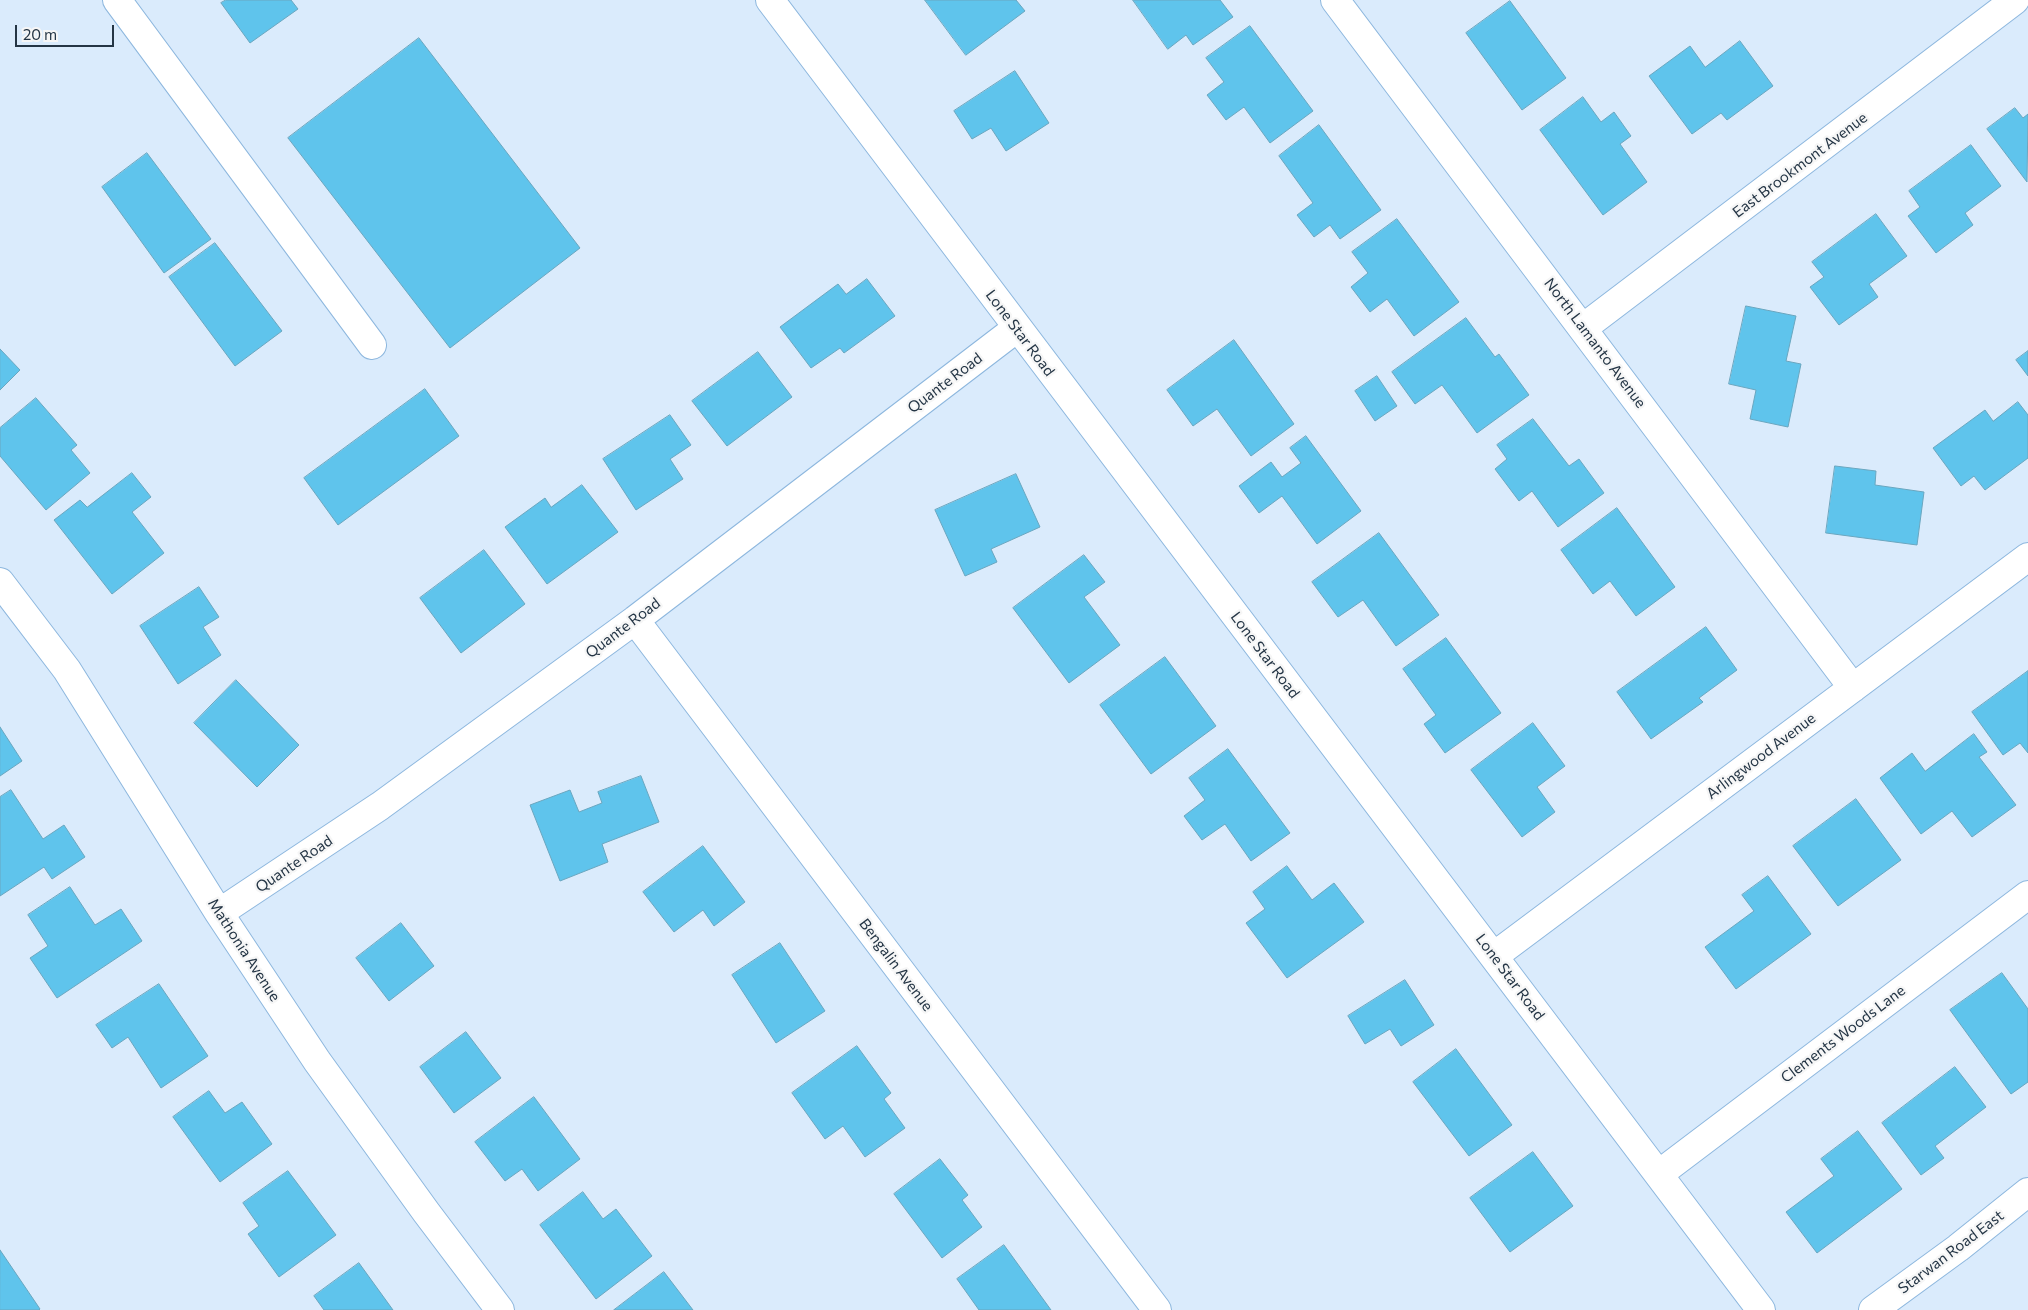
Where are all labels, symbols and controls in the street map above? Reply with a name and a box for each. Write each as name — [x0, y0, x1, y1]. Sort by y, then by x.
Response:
scale bar — [18, 15, 116, 47]
text: 20 m — [23, 25, 57, 43]
street label: East Brookmont Avenue — [1729, 109, 1871, 221]
street label: North Lamanto Avenue — [1540, 275, 1650, 411]
street label: Lone Star Road — [982, 286, 1058, 380]
street label: Quante Road — [904, 349, 986, 417]
street label: Quante Road — [582, 594, 664, 662]
street label: Lone Star Road — [1227, 608, 1303, 702]
street label: Arlingwood Avenue — [1703, 709, 1819, 803]
street label: Quante Road — [252, 832, 336, 896]
street label: Mathonia Avenue — [204, 895, 284, 1005]
street label: Bengalin Avenue — [855, 915, 937, 1015]
street label: Lone Star Road — [1472, 930, 1548, 1024]
street label: Clements Woods Lane — [1777, 981, 1909, 1087]
street label: Starwan Road East — [1895, 1206, 2007, 1298]

